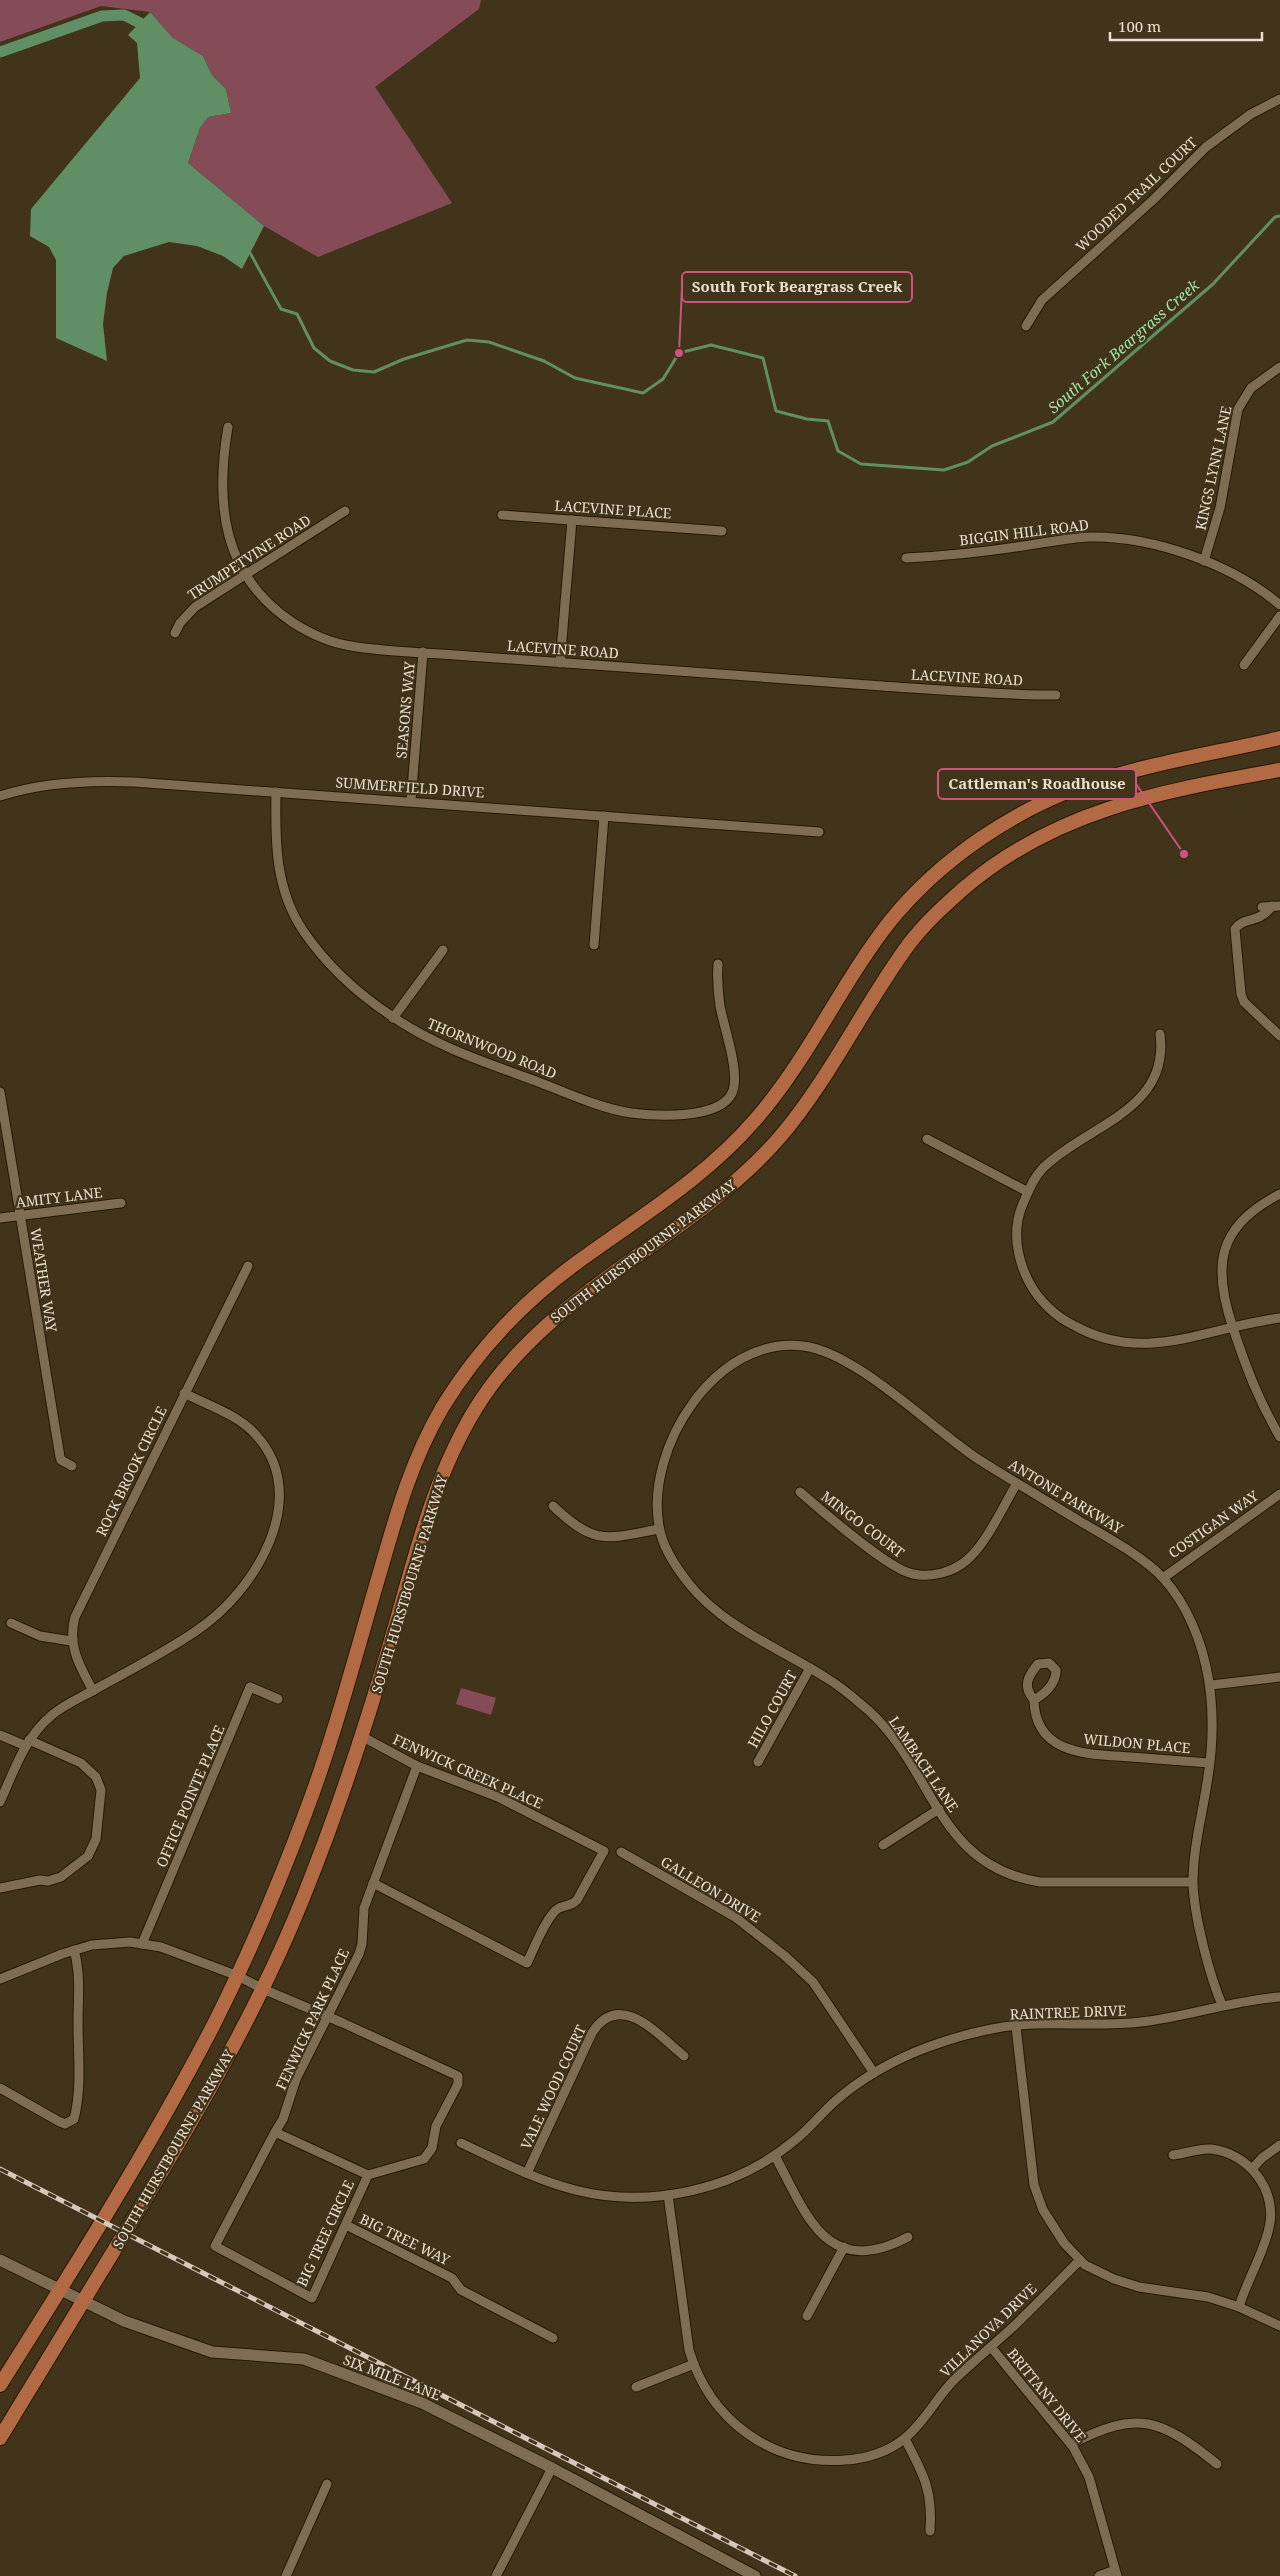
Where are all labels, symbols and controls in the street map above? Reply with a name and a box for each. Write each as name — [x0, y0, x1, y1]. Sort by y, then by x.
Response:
scale bar — [1110, 10, 1262, 42]
text: 100 m — [1118, 16, 1161, 36]
street label: WOODED TRAIL COURT — [1071, 132, 1201, 255]
callout: South Fork Beargrass Creek — [682, 272, 912, 302]
water label: South Fork Beargrass Creek — [1043, 274, 1203, 417]
text: South Fork Beargrass Creek — [692, 276, 903, 296]
street label: KINGS LYNN LANE — [1191, 404, 1235, 532]
street label: LACEVINE PLACE — [554, 495, 672, 523]
street label: TRUMPETVINE ROAD — [184, 510, 314, 604]
street label: BIGGIN HILL ROAD — [958, 515, 1090, 549]
street label: LACEVINE ROAD — [506, 636, 620, 662]
street label: SEASONS WAY — [391, 660, 419, 759]
street label: LACEVINE ROAD — [911, 665, 1023, 689]
callout: Cattleman's Roadhouse — [938, 769, 1136, 799]
street label: SUMMERFIELD DRIVE — [335, 772, 485, 802]
text: Cattleman's Roadhouse — [948, 773, 1126, 793]
street label: THORNWOOD ROAD — [424, 1013, 560, 1083]
street label: SOUTH HURSTBOURNE PARKWAY — [546, 1175, 740, 1327]
street label: AMITY LANE — [15, 1182, 104, 1212]
street label: WEATHER WAY — [26, 1227, 62, 1334]
street label: ROCK BROOK CIRCLE — [91, 1403, 171, 1539]
street label: ANTONE PARKWAY — [1005, 1454, 1127, 1538]
street label: SOUTH HURSTBOURNE PARKWAY — [367, 1472, 451, 1695]
street label: MINGO COURT — [818, 1486, 909, 1562]
street label: COSTIGAN WAY — [1164, 1486, 1262, 1562]
street label: HILO COURT — [743, 1667, 801, 1751]
street label: LAMBACH LANE — [885, 1712, 963, 1816]
street label: OFFICE POINTE PLACE — [151, 1722, 229, 1870]
street label: FENWICK CREEK PLACE — [390, 1729, 546, 1813]
street label: WILDON PLACE — [1083, 1729, 1192, 1757]
street label: GALLEON DRIVE — [657, 1852, 765, 1926]
street label: FENWICK PARK PLACE — [271, 1945, 353, 2093]
street label: RAINTREE DRIVE — [1010, 2000, 1127, 2024]
street label: VALE WOOD COURT — [516, 2022, 590, 2152]
street label: SOUTH HURSTBOURNE PARKWAY — [108, 2046, 238, 2252]
street label: BIG TREE CIRCLE — [292, 2176, 358, 2289]
street label: BIG TREE WAY — [357, 2209, 453, 2269]
street label: VILLANOVA DRIVE — [936, 2279, 1041, 2381]
street label: BRITTANY DRIVE — [1003, 2344, 1091, 2446]
street label: SIX MILE LANE — [341, 2350, 444, 2404]

